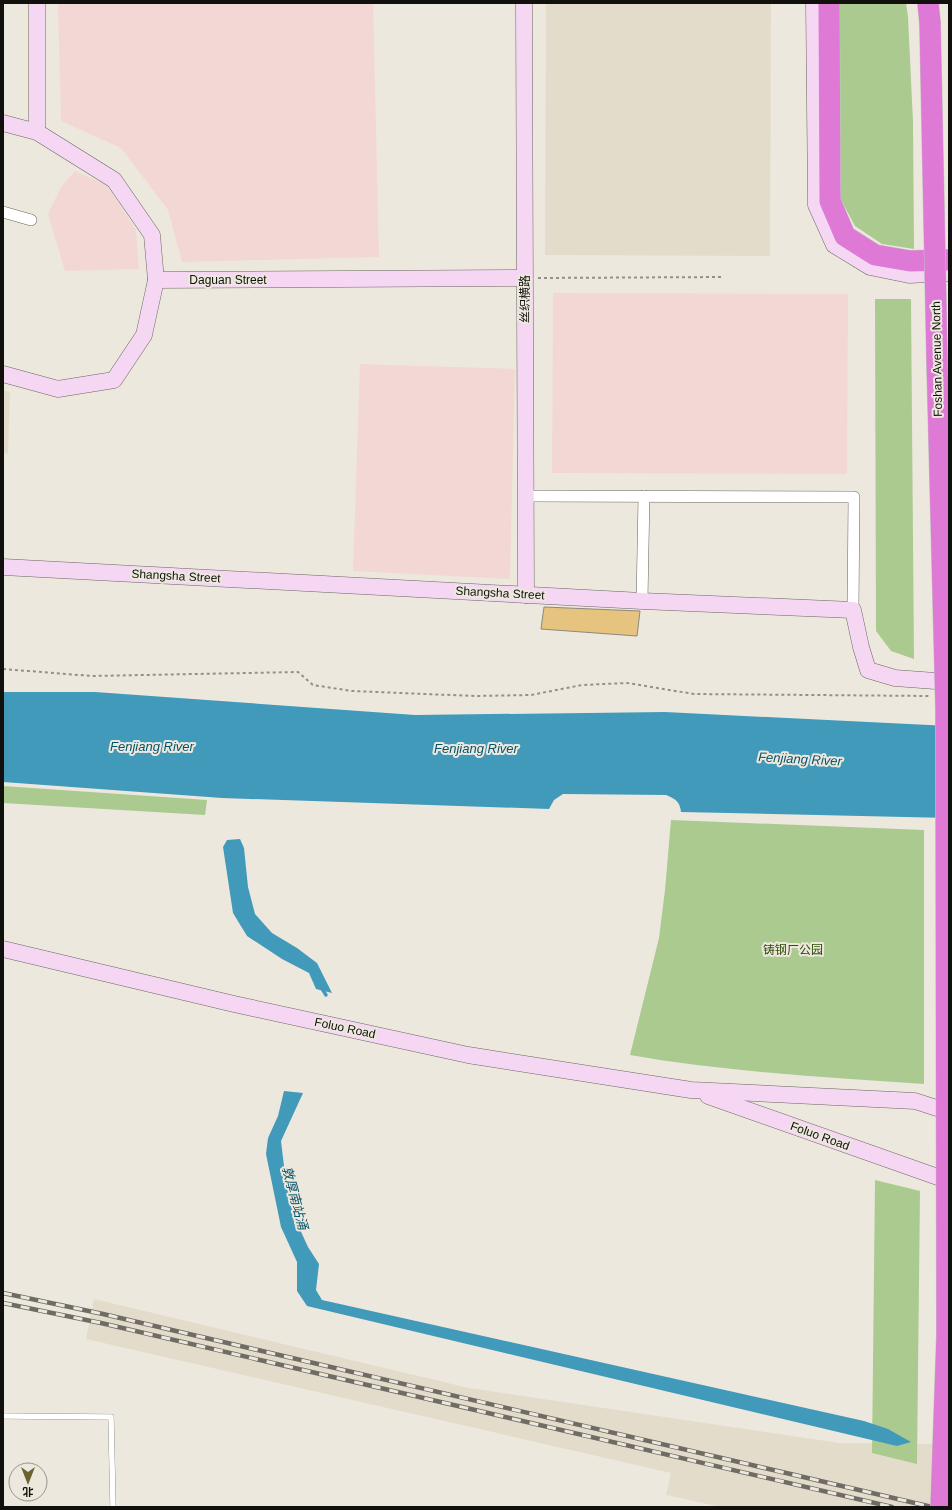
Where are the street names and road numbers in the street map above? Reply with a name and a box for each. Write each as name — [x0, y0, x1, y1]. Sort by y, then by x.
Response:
street label: Daguan Street — [189, 273, 267, 287]
street label: 丝织横路 — [518, 275, 532, 323]
street label: Foshan Avenue North — [929, 301, 945, 417]
street label: Shangsha Street — [131, 567, 222, 585]
street label: Shangsha Street — [455, 584, 546, 602]
street label: Foluo Road — [313, 1015, 377, 1041]
street label: Foluo Road — [788, 1119, 852, 1153]

